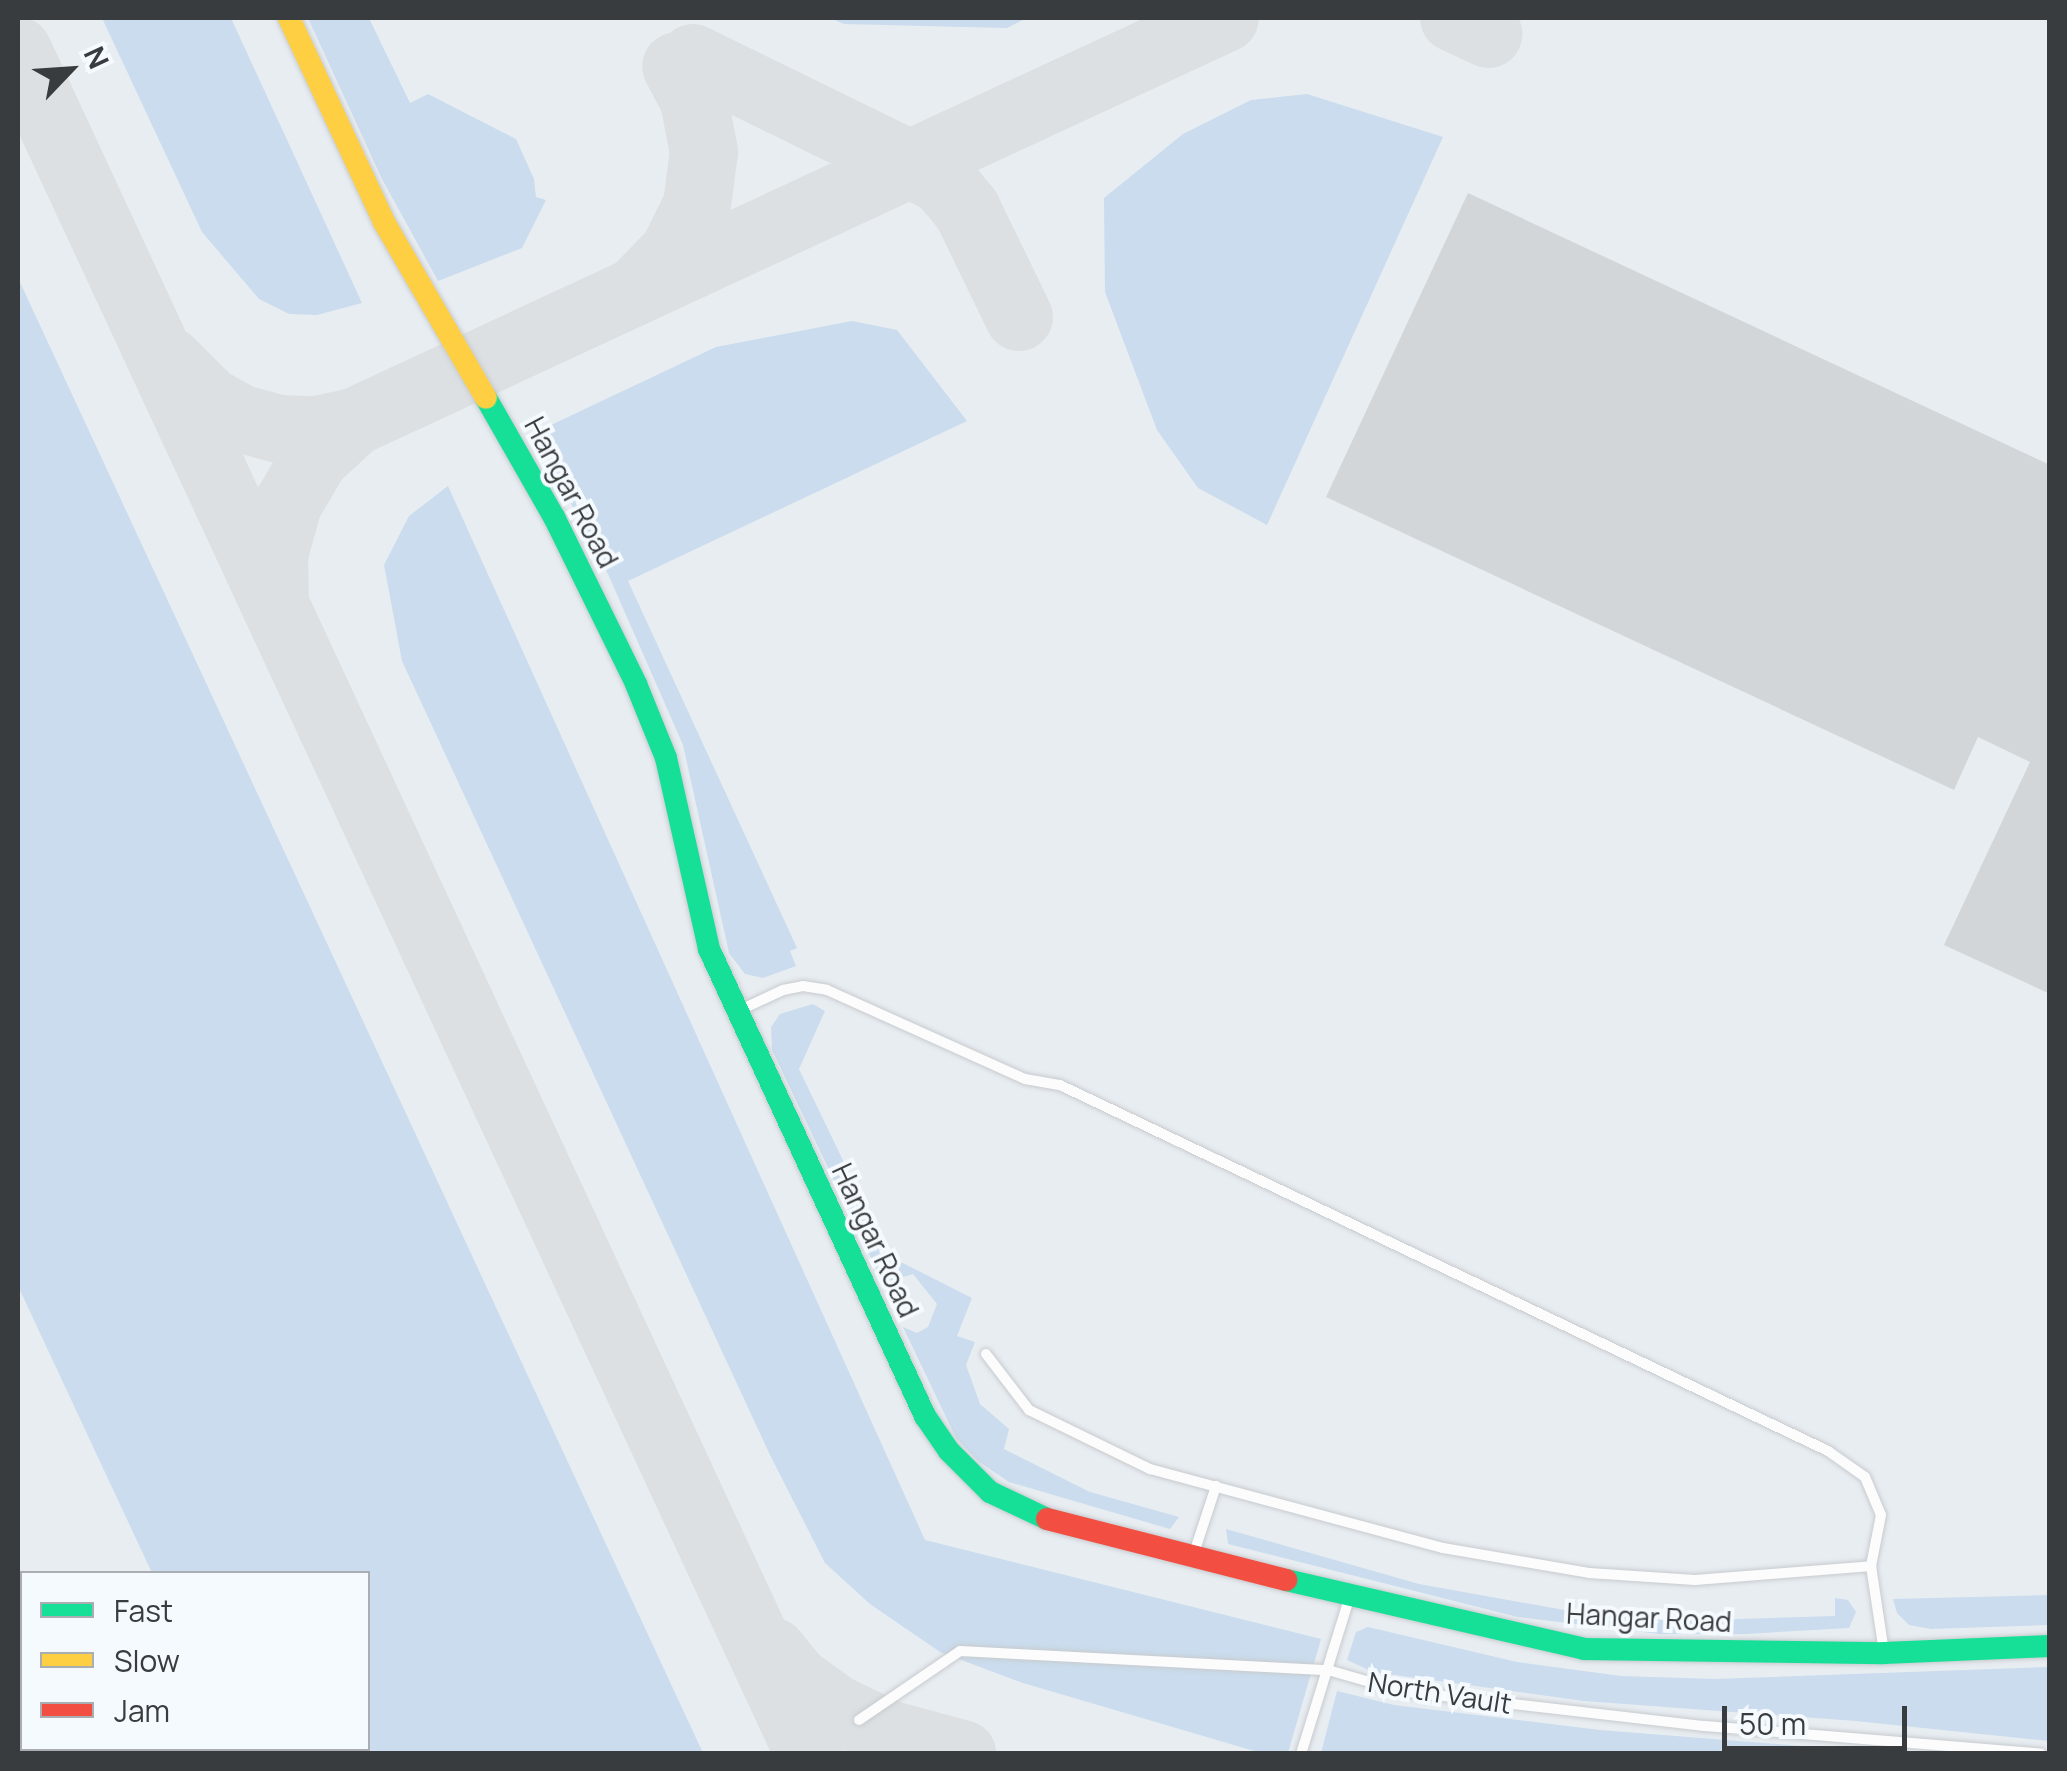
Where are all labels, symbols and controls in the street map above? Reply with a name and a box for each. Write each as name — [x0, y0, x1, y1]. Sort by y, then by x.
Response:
north arrow — [20, 20, 120, 120]
text: N — [76, 40, 119, 74]
street label: Hangar Road — [518, 411, 626, 573]
street label: Hangar Road — [826, 1158, 926, 1322]
legend — [20, 1571, 370, 1751]
text: Fast — [114, 1590, 173, 1631]
street label: Hangar Road — [1565, 1596, 1733, 1638]
text: Slow — [114, 1640, 180, 1681]
street label: North Vault — [1366, 1664, 1514, 1720]
scale bar — [1727, 1686, 1912, 1748]
text: Jam — [114, 1690, 170, 1731]
text: 50 m — [1739, 1703, 1806, 1744]

